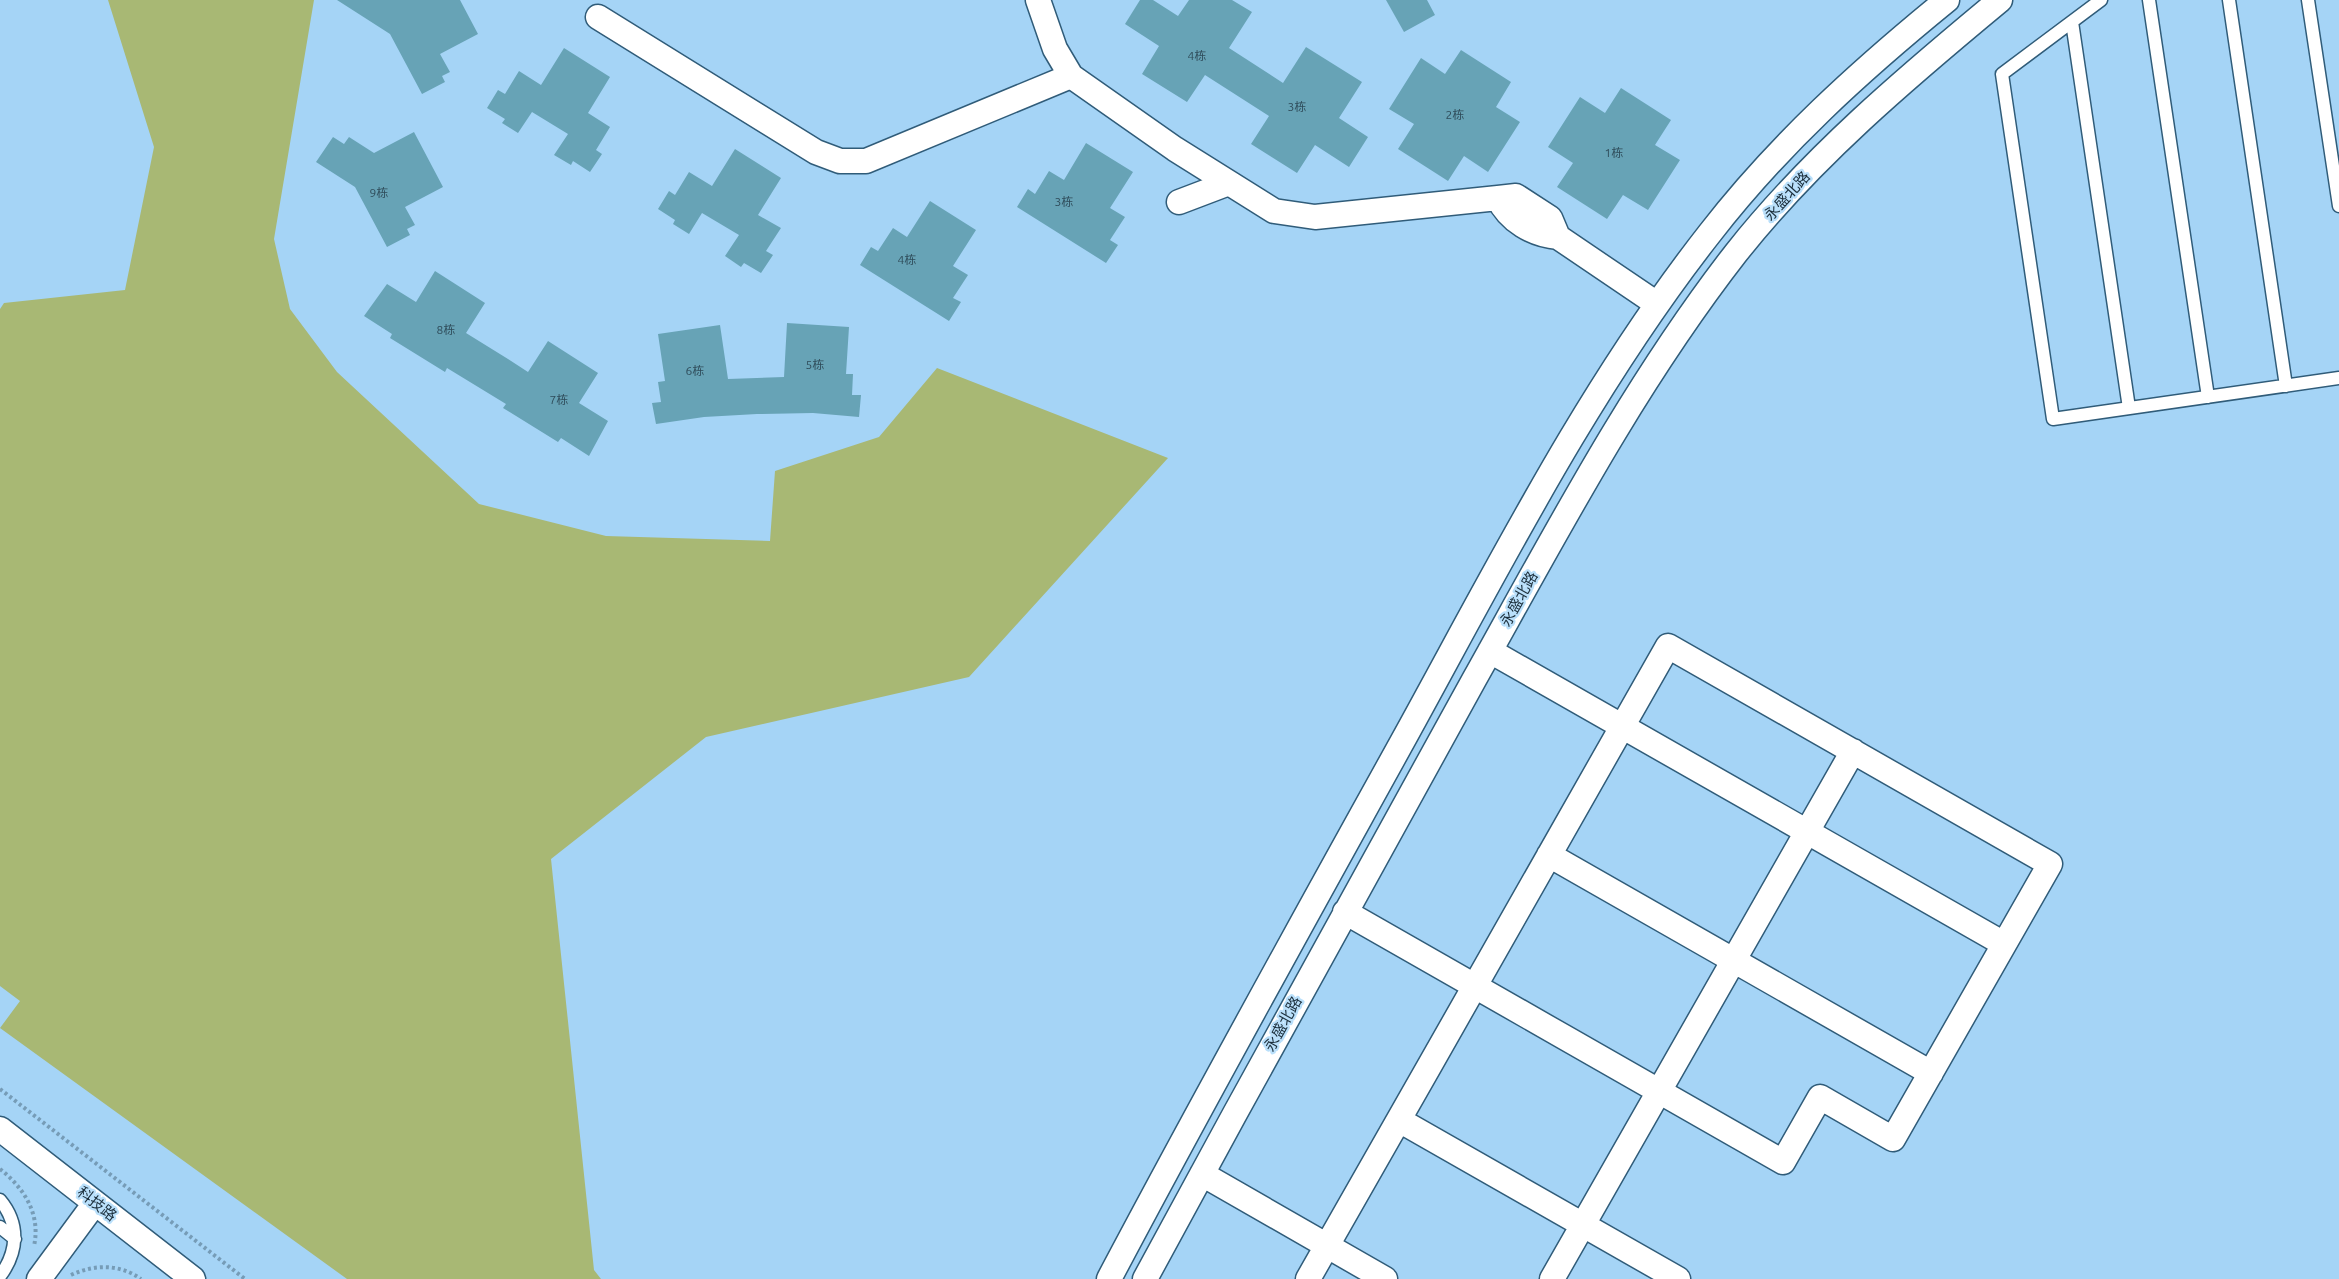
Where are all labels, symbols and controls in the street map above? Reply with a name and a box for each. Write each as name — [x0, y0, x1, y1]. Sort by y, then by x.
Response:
house number: 4栋 — [1188, 49, 1206, 62]
house number: 3栋 — [1288, 100, 1306, 113]
house number: 2栋 — [1446, 108, 1464, 121]
house number: 1栋 — [1605, 146, 1623, 159]
street label: 永盛北路 — [1760, 168, 1813, 224]
house number: 9栋 — [370, 186, 388, 199]
house number: 3栋 — [1055, 195, 1073, 208]
house number: 4栋 — [898, 253, 916, 266]
house number: 8栋 — [437, 323, 455, 336]
house number: 5栋 — [806, 358, 824, 371]
house number: 6栋 — [686, 364, 704, 377]
house number: 7栋 — [550, 393, 568, 406]
street label: 永盛北路 — [1497, 568, 1541, 629]
street label: 永盛北路 — [1261, 993, 1305, 1054]
street label: 科技路 — [74, 1183, 120, 1224]

